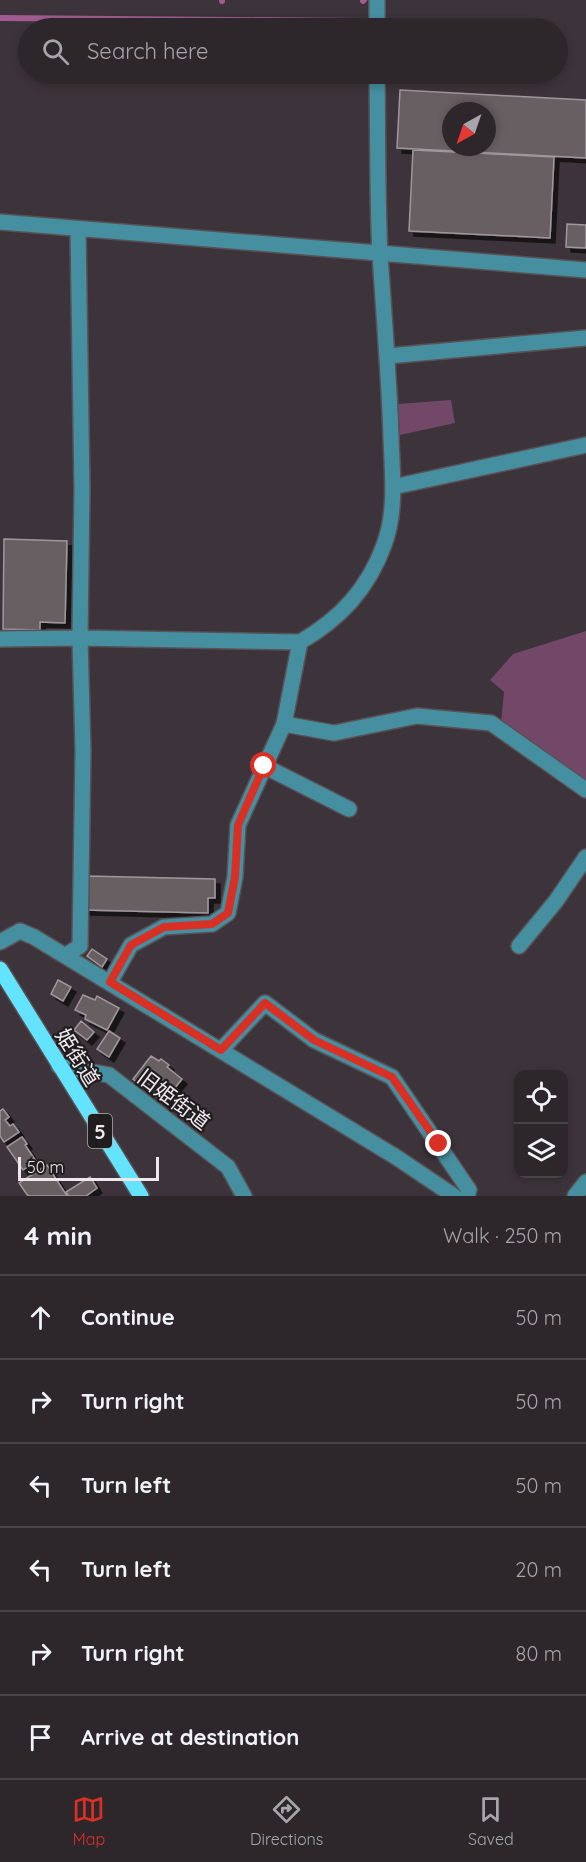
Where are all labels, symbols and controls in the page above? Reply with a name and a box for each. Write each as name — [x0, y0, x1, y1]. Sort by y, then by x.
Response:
search box — [18, 18, 568, 84]
icon: search — [39, 35, 72, 68]
text: Search here — [87, 37, 208, 65]
north arrow — [442, 102, 496, 156]
route start — [250, 752, 276, 778]
street label: 姫街道 — [50, 1023, 106, 1091]
street label: 旧姫街道 — [133, 1063, 215, 1135]
map controls — [514, 1070, 568, 1178]
button: locate — [514, 1070, 568, 1124]
road number: 5 — [88, 1114, 112, 1148]
button: layers — [514, 1124, 568, 1178]
route end — [425, 1130, 451, 1156]
scale bar — [18, 1154, 159, 1182]
text: 50 m — [27, 1157, 64, 1177]
text: 4 min — [24, 1219, 92, 1252]
text: Walk · 250 m — [443, 1223, 562, 1248]
icon: ahead — [24, 1301, 57, 1334]
text: Continue — [81, 1303, 175, 1331]
text: 50 m — [516, 1305, 562, 1330]
icon: right — [24, 1385, 57, 1418]
text: Turn right — [81, 1387, 185, 1415]
text: 50 m — [516, 1389, 562, 1414]
icon: left — [24, 1469, 57, 1502]
text: Turn left — [81, 1471, 171, 1499]
text: 50 m — [516, 1473, 562, 1498]
icon: left — [24, 1553, 57, 1586]
text: Turn left — [81, 1555, 171, 1583]
text: 20 m — [515, 1557, 562, 1582]
icon: right — [24, 1637, 57, 1670]
text: Turn right — [81, 1639, 185, 1667]
text: 80 m — [516, 1641, 562, 1666]
icon: arrive — [24, 1721, 57, 1754]
text: Arrive at destination — [81, 1723, 299, 1751]
tab: Map — [72, 1793, 105, 1849]
tab: Directions — [250, 1793, 323, 1849]
tab: Saved — [468, 1793, 514, 1849]

